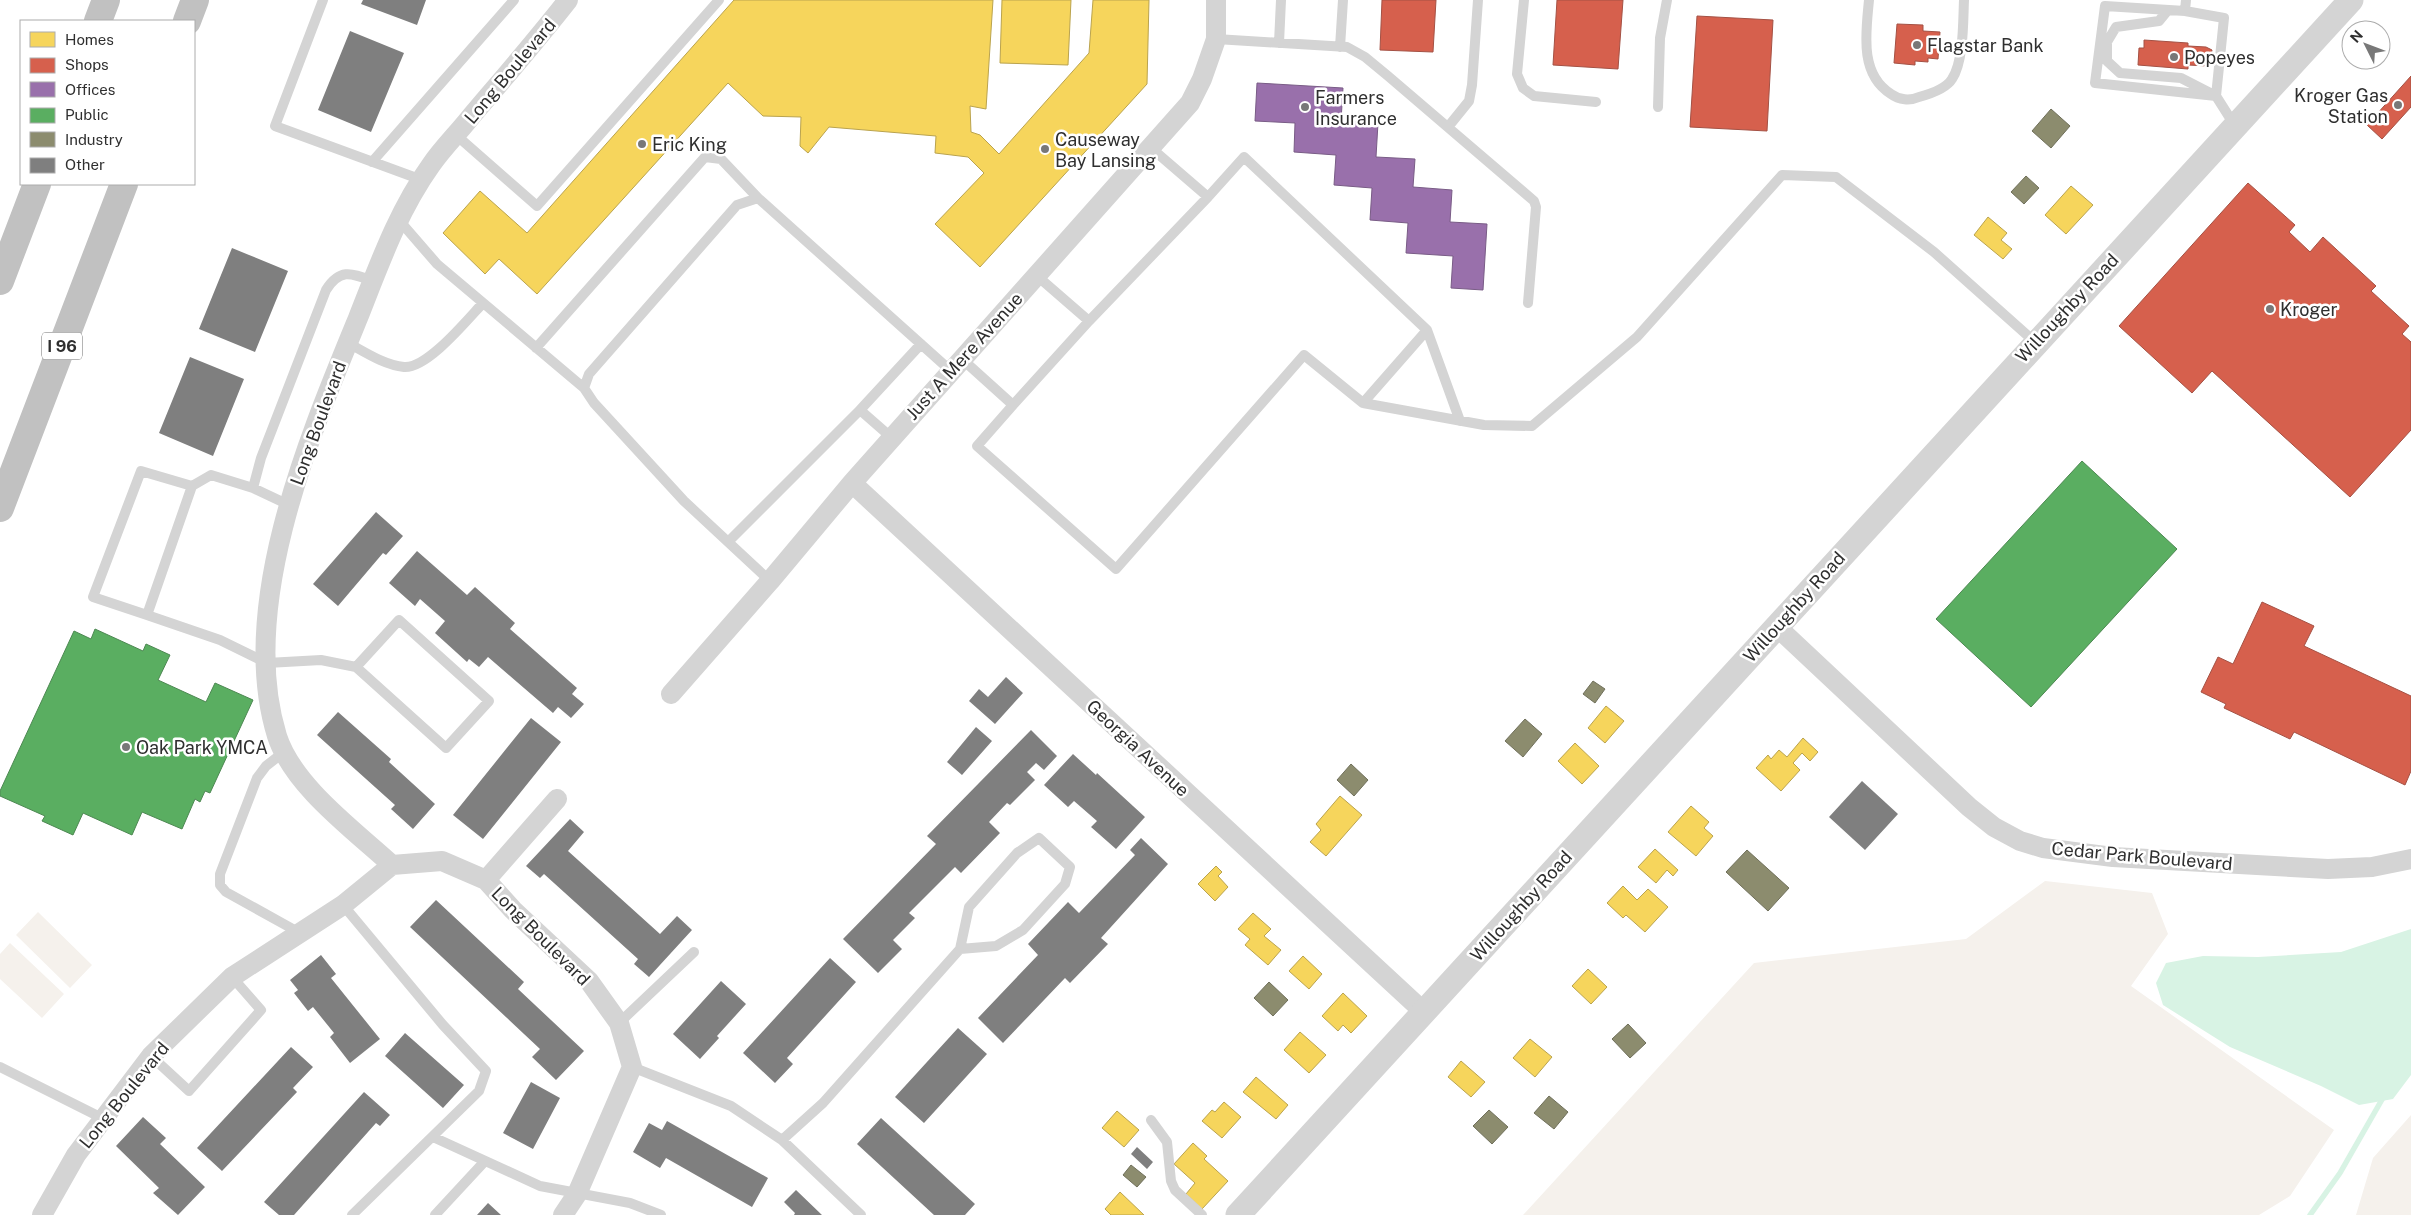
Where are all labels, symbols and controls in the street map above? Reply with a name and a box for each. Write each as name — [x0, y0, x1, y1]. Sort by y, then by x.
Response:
street label: Long Boulevard — [460, 14, 560, 128]
legend — [20, 20, 195, 185]
north arrow — [2341, 20, 2391, 70]
text: N — [2347, 27, 2366, 46]
text: Homes — [65, 31, 114, 48]
place label: Flagstar Bank — [1927, 35, 2044, 56]
marker: Flagstar Bank — [1911, 39, 1923, 51]
place label: Popeyes — [2184, 47, 2255, 68]
marker: Popeyes — [2168, 51, 2180, 63]
text: Shops — [65, 56, 109, 73]
text: Offices — [65, 81, 115, 98]
place label: Kroger Gas Station — [2294, 85, 2388, 127]
place label: Farmers Insurance — [1315, 87, 1397, 129]
marker: Kroger Gas Station — [2392, 99, 2404, 111]
marker: Farmers Insurance — [1299, 101, 1311, 113]
text: Public — [65, 106, 109, 123]
place label: Causeway Bay Lansing — [1055, 129, 1156, 171]
text: Industry — [65, 131, 123, 148]
place label: Eric King — [652, 134, 727, 155]
marker: Eric King — [636, 138, 648, 150]
marker: Causeway Bay Lansing — [1039, 143, 1051, 155]
text: Other — [65, 156, 105, 173]
street label: Willoughby Road — [2011, 249, 2123, 367]
street label: Just A Mere Avenue — [901, 288, 1027, 424]
place label: Kroger — [2280, 299, 2337, 320]
marker: Kroger — [2264, 303, 2276, 315]
road number: I 96 — [42, 332, 82, 360]
street label: Long Boulevard — [286, 358, 350, 488]
street label: Willoughby Road — [1739, 547, 1849, 667]
street label: Georgia Avenue — [1083, 695, 1193, 801]
place label: Oak Park YMCA — [136, 737, 268, 758]
marker: Oak Park YMCA — [120, 741, 132, 753]
street label: Cedar Park Boulevard — [2051, 838, 2233, 874]
street label: Willoughby Road — [1466, 846, 1576, 966]
street label: Long Boulevard — [487, 882, 595, 990]
street label: Long Boulevard — [75, 1038, 173, 1152]

